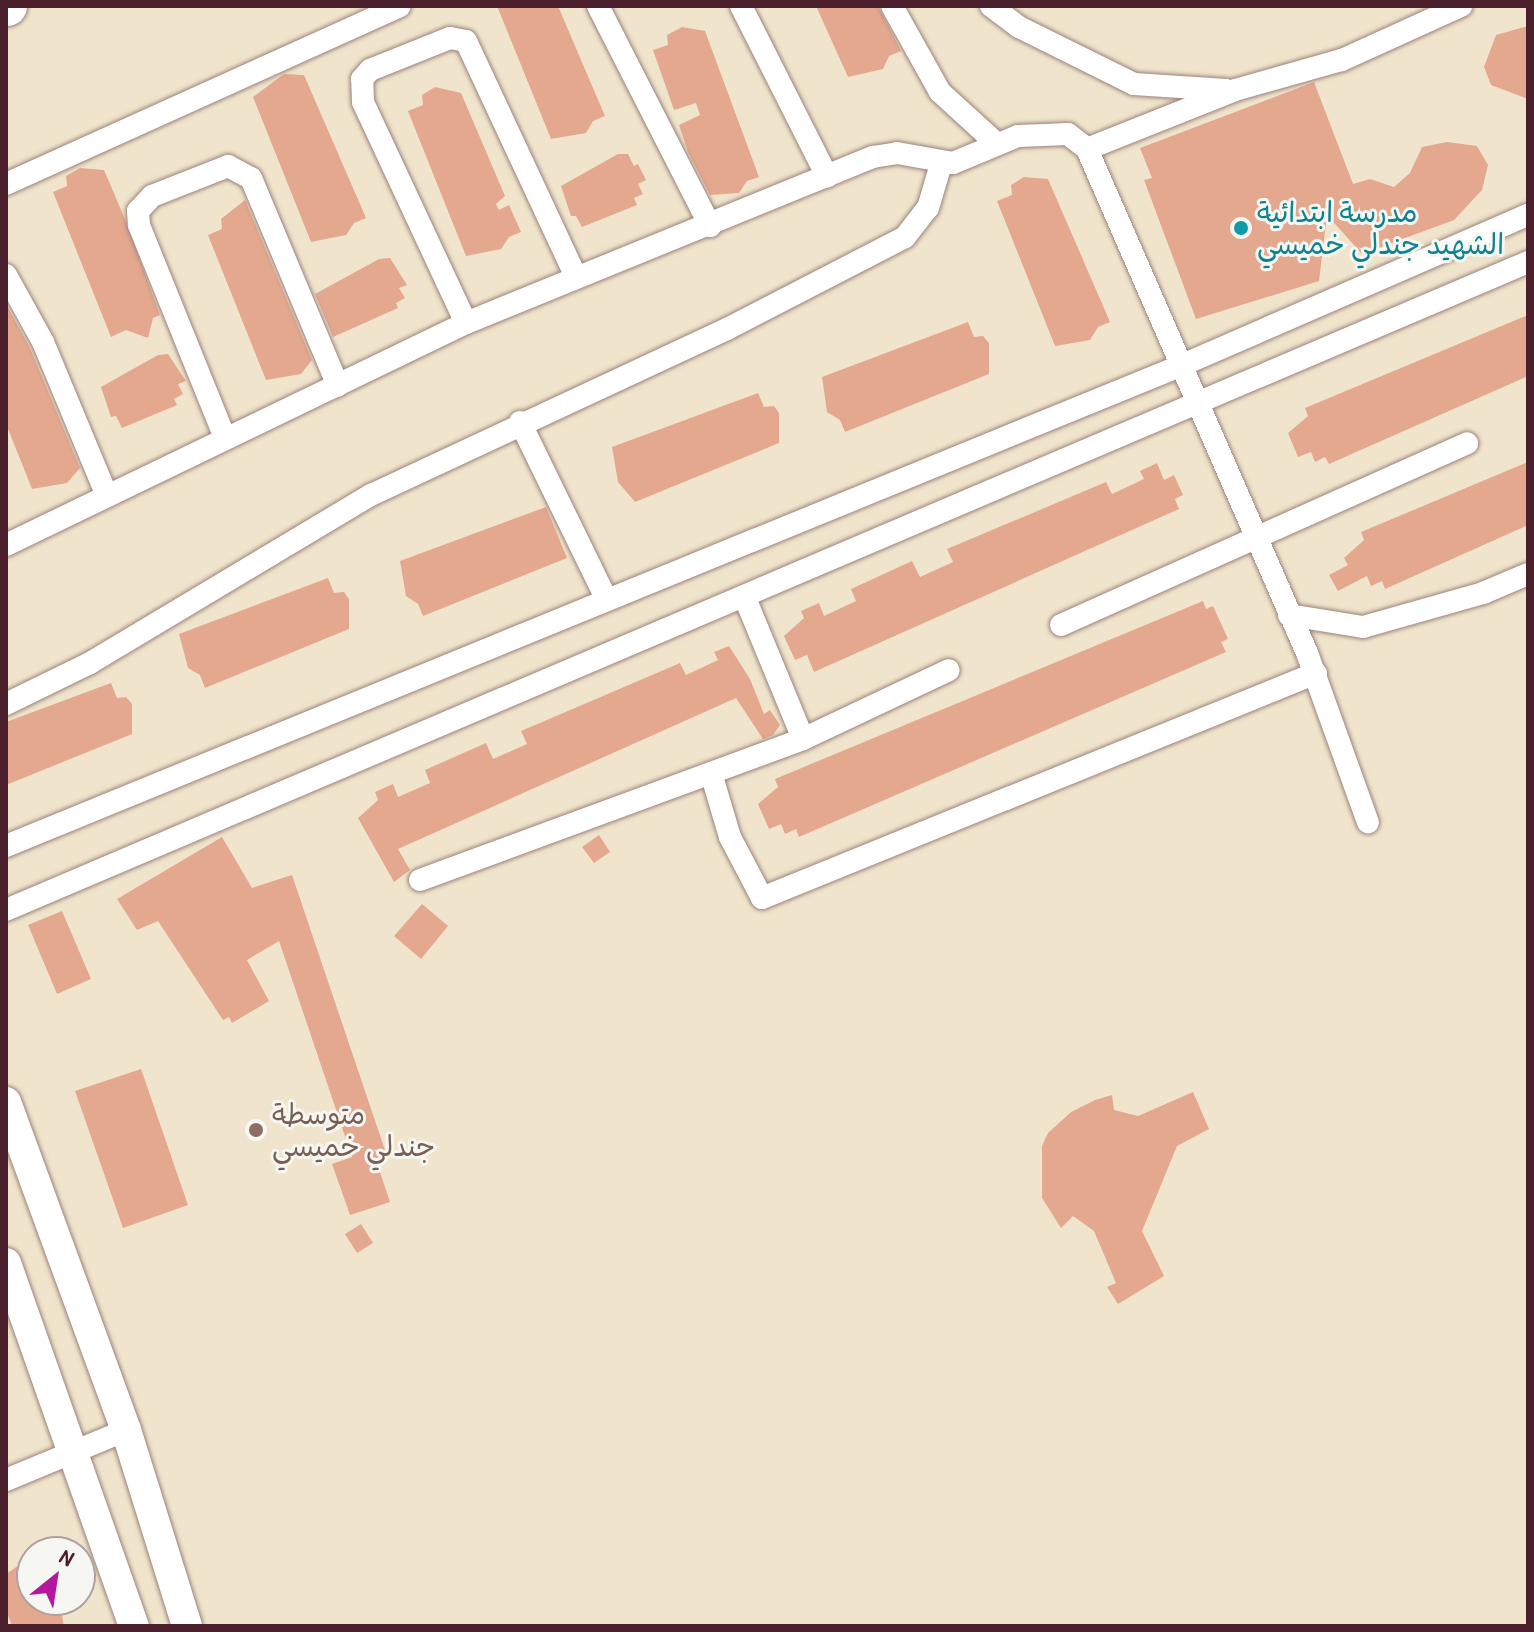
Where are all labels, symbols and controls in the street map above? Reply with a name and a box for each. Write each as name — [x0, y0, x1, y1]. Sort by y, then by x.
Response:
place label: مدرسة ابتدائية الشهيد جندلي خميسي — [1257, 195, 1504, 261]
marker: مدرسة ابتدائية الشهيد جندلي خميسي — [1232, 219, 1250, 237]
place label: متوسطة جندلي خميسي — [272, 1097, 435, 1163]
marker: متوسطة جندلي خميسي — [247, 1121, 265, 1139]
north arrow — [16, 1536, 96, 1616]
text: N — [54, 1541, 80, 1573]

